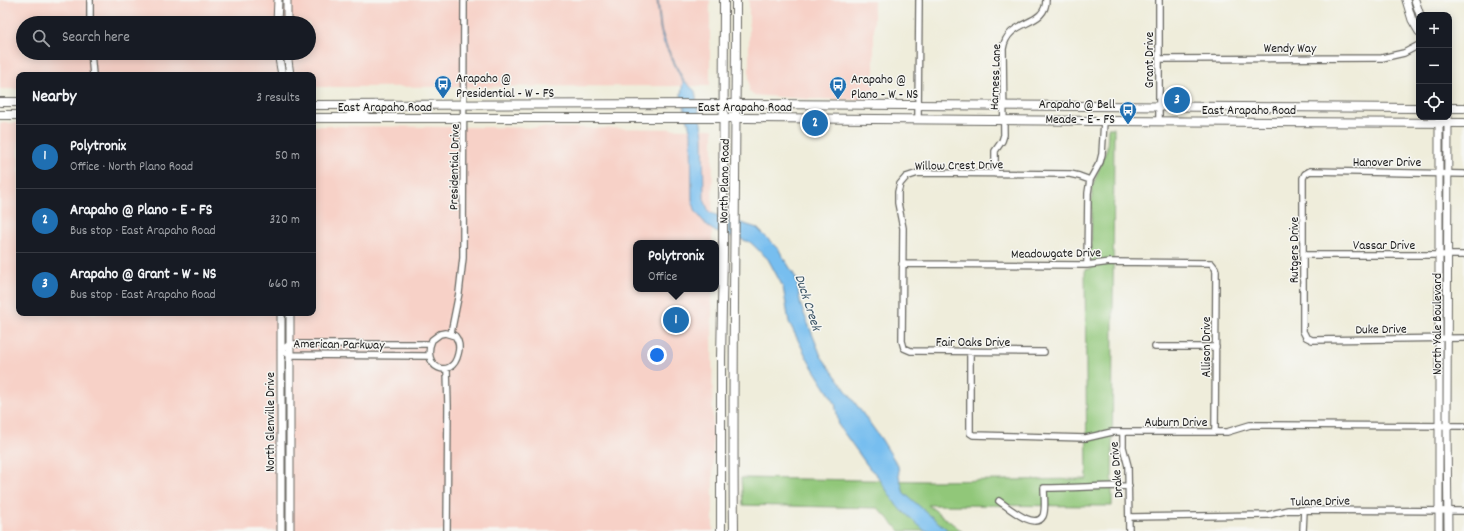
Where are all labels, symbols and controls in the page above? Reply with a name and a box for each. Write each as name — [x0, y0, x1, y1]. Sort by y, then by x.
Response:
map controls — [1416, 12, 1452, 120]
button: + — [1416, 12, 1452, 48]
search box — [16, 16, 316, 60]
icon: search — [30, 27, 52, 49]
text: Search here — [62, 27, 130, 49]
street label: Grant Drive — [1141, 32, 1160, 88]
street label: Wendy Way — [1264, 40, 1317, 59]
street label: Harness Lane — [986, 43, 1007, 111]
button: − — [1416, 48, 1452, 84]
place label: Arapaho @ Presidential - W - FS — [456, 70, 555, 104]
place label: Arapaho @ Plano - W - NS — [851, 71, 919, 105]
bus stop icon: Arapaho @ Presidential - W - FS — [433, 74, 453, 99]
bus stop icon: Arapaho @ Plano - W - NS — [828, 75, 848, 100]
button: locate — [1416, 84, 1452, 120]
pin: 3 — [1164, 85, 1190, 115]
text: Nearby — [32, 86, 76, 110]
text: 3 results — [256, 89, 300, 108]
place label: Arapaho @ Bell Meade - E - FS — [1039, 96, 1115, 130]
street label: East Arapaho Road — [338, 99, 432, 118]
street label: East Arapaho Road — [698, 99, 792, 118]
bus stop icon: Arapaho @ Bell Meade - E - FS — [1118, 100, 1138, 125]
street label: East Arapaho Road — [1202, 102, 1296, 121]
pin: 2 — [802, 108, 828, 138]
street label: Presidential Drive — [445, 123, 466, 210]
text: Polytronix — [70, 136, 126, 158]
street label: North Plano Road — [715, 138, 736, 224]
text: 1 — [44, 147, 46, 166]
text: 50 m — [275, 147, 300, 166]
street label: Hanover Drive — [1353, 154, 1422, 173]
street label: Willow Crest Drive — [915, 156, 1004, 177]
text: Office · North Plano Road — [70, 158, 193, 177]
text: Arapaho @ Plano - E - FS — [70, 200, 212, 222]
text: 2 — [42, 211, 48, 230]
text: 320 m — [270, 211, 300, 230]
street label: Rutgers Drive — [1286, 216, 1305, 283]
text: Bus stop · East Arapaho Road — [70, 222, 216, 241]
street label: Vassar Drive — [1353, 237, 1415, 256]
popup — [633, 240, 719, 292]
street label: Meadowgate Drive — [1011, 244, 1101, 265]
text: Polytronix — [648, 246, 704, 268]
text: Arapaho @ Grant - W - NS — [70, 264, 216, 286]
text: Office — [648, 268, 677, 287]
water label: Duck Creek — [789, 272, 826, 334]
street label: North Yale Boulevard — [1429, 273, 1448, 375]
text: 3 — [42, 275, 48, 294]
text: 660 m — [268, 275, 300, 294]
text: Bus stop · East Arapaho Road — [70, 286, 216, 305]
pin: 1 — [663, 305, 689, 335]
street label: Allison Drive — [1198, 316, 1217, 377]
street label: Duke Drive — [1355, 321, 1407, 340]
street label: Fair Oaks Drive — [936, 334, 1011, 353]
street label: American Parkway — [293, 335, 385, 356]
your location — [647, 345, 667, 365]
street label: North Glenville Drive — [262, 372, 281, 472]
street label: Auburn Drive — [1145, 414, 1208, 433]
street label: Drake Drive — [1106, 440, 1129, 499]
street label: Tulane Drive — [1290, 492, 1350, 513]

